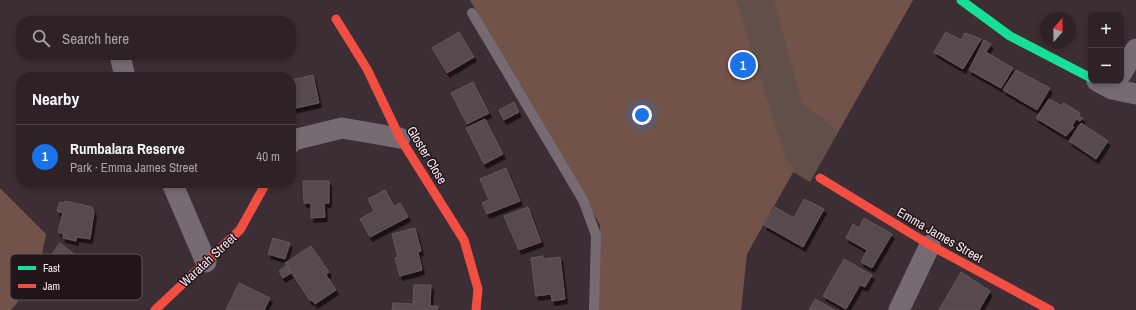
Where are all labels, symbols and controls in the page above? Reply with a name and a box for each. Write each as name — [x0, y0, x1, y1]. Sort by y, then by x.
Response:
north arrow — [1040, 12, 1076, 48]
map controls — [1088, 12, 1124, 84]
button: + — [1088, 12, 1124, 48]
search box — [16, 16, 296, 60]
icon: search — [30, 27, 52, 49]
text: Search here — [62, 28, 129, 49]
button: − — [1088, 48, 1124, 84]
pin: 1 — [730, 50, 756, 80]
text: Nearby — [32, 87, 79, 110]
your location — [632, 105, 652, 125]
street label: Gloster Close — [403, 123, 451, 187]
text: Rumbalara Reserve — [70, 138, 185, 159]
text: 1 — [42, 148, 48, 165]
text: 40 m — [256, 148, 280, 165]
text: Park · Emma James Street — [70, 159, 197, 176]
street label: Emma James Street — [894, 203, 986, 267]
street label: Waratah Street — [176, 229, 240, 291]
legend — [10, 254, 142, 300]
text: Fast — [43, 261, 61, 275]
text: Jam — [43, 279, 60, 293]

